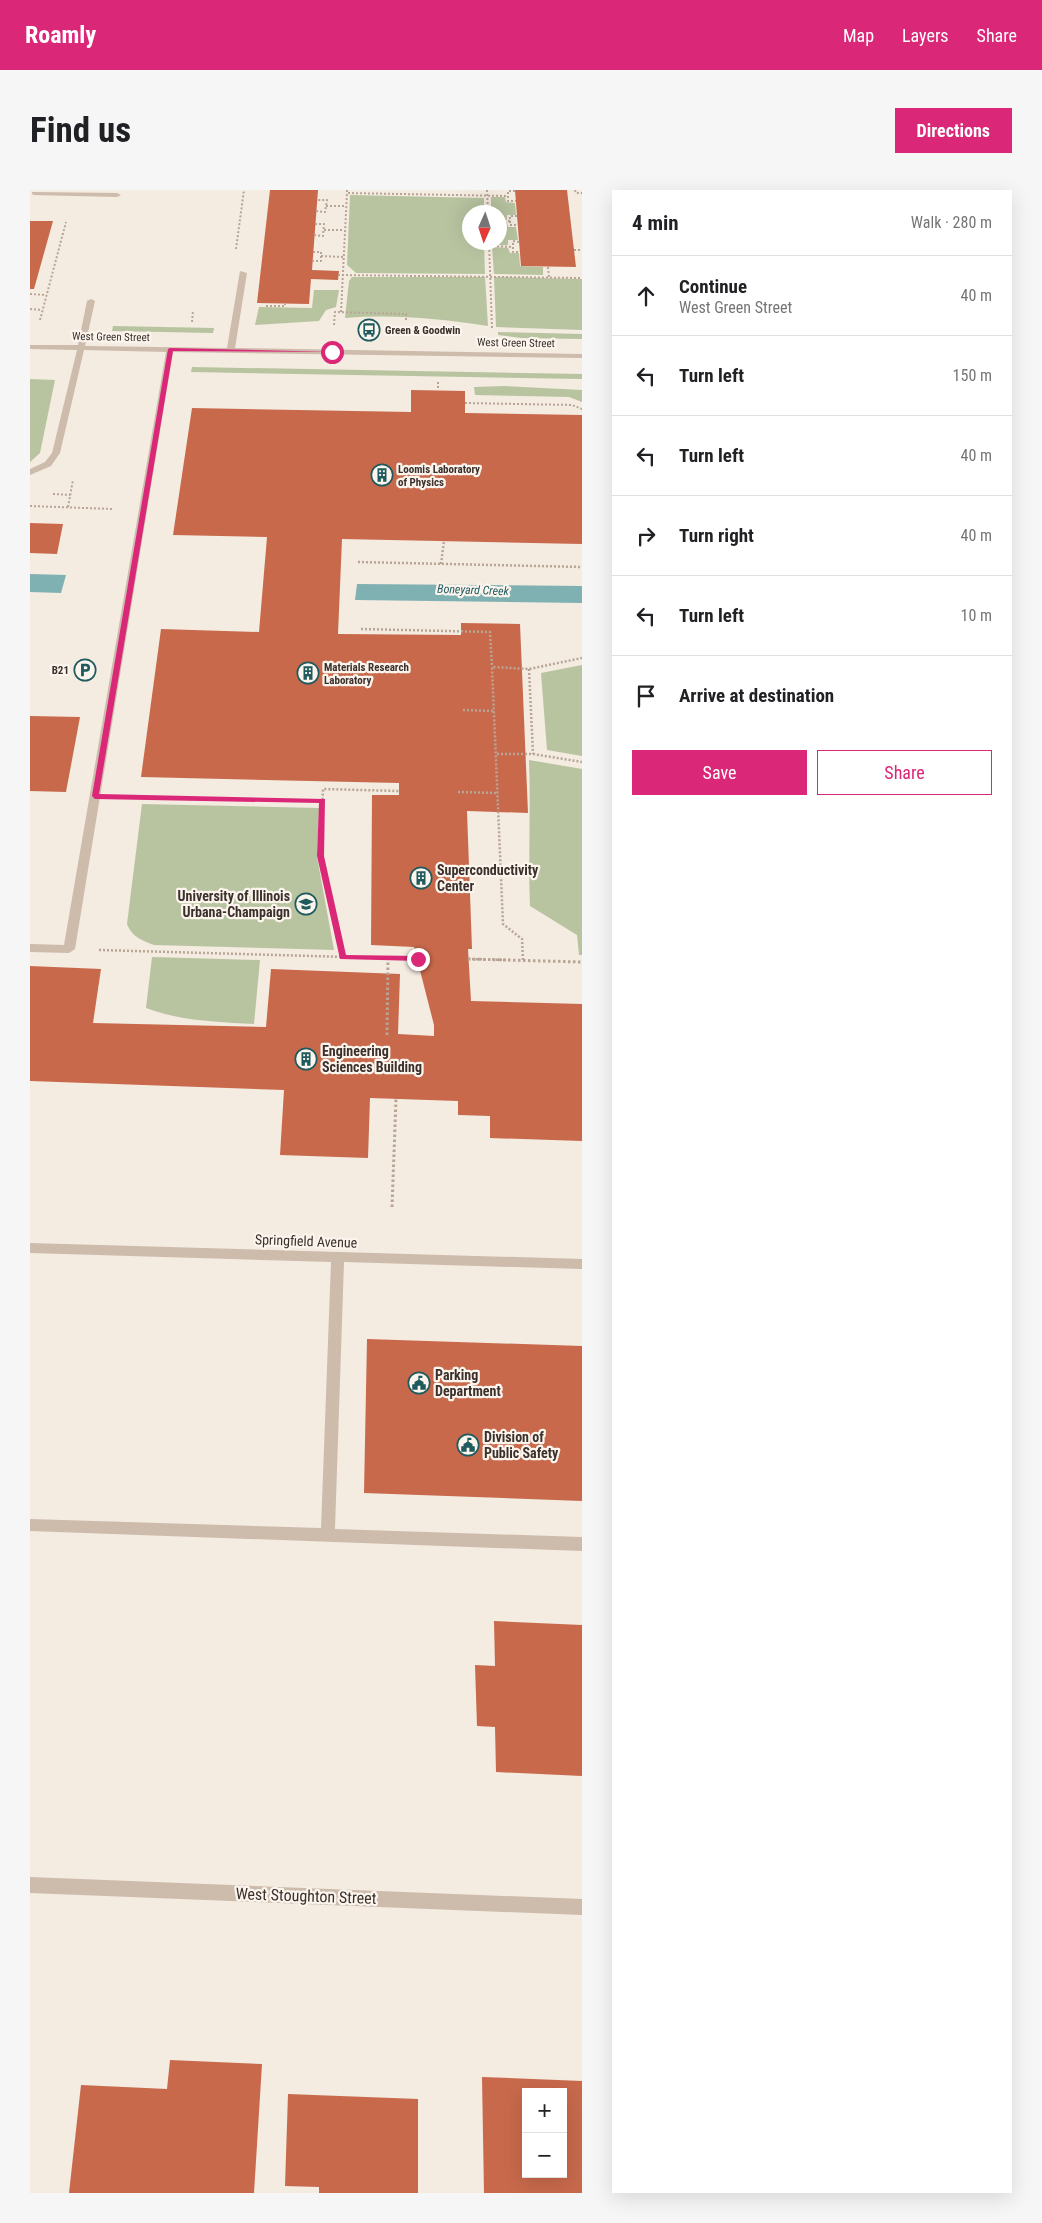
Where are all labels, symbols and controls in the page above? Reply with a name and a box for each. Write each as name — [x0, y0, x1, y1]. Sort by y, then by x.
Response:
text: Roamly — [25, 21, 96, 49]
text: Map — [843, 25, 874, 46]
text: Layers — [902, 25, 949, 46]
text: Share — [977, 25, 1017, 46]
button: Directions — [895, 108, 1012, 153]
text: Find us — [30, 110, 131, 151]
north arrow — [462, 205, 507, 250]
text: 4 min — [632, 211, 679, 235]
text: Walk · 280 m — [911, 213, 992, 232]
text: Continue — [679, 275, 747, 298]
icon: ahead — [632, 282, 660, 310]
text: 40 m — [960, 286, 992, 305]
text: West Green Street — [679, 298, 792, 317]
bus stop icon: Green & Goodwin — [357, 318, 381, 342]
place label: Green & Goodwin — [385, 324, 460, 337]
street label: West Green Street — [72, 330, 150, 344]
street label: West Green Street — [477, 336, 555, 350]
route start — [321, 341, 344, 364]
icon: left — [632, 362, 660, 390]
text: Turn left — [679, 364, 744, 387]
text: 150 m — [953, 366, 992, 385]
icon: left — [632, 442, 660, 470]
text: Turn left — [679, 444, 744, 467]
text: 40 m — [960, 446, 992, 465]
building icon: Loomis Laboratory of Physics — [370, 463, 394, 487]
place label: Loomis Laboratory of Physics — [398, 463, 480, 489]
icon: right — [632, 522, 660, 550]
text: Turn right — [679, 524, 754, 547]
text: 40 m — [960, 526, 992, 545]
water label: Boneyard Creek — [437, 582, 510, 598]
icon: left — [632, 602, 660, 630]
text: Turn left — [679, 604, 744, 627]
text: 10 m — [960, 606, 992, 625]
parking icon: B21 — [73, 658, 97, 682]
building icon: Materials Research Laboratory — [296, 661, 320, 685]
place label: Materials Research Laboratory — [324, 661, 409, 687]
place label: B21 — [52, 664, 69, 677]
icon: arrive — [632, 682, 660, 710]
text: Arrive at destination — [679, 684, 834, 707]
button: Save — [632, 750, 807, 795]
button: Share — [817, 750, 992, 795]
place label: Superconductivity Center — [437, 862, 539, 894]
building icon: Superconductivity Center — [409, 866, 433, 890]
place label: University of Illinois Urbana-Champaign — [178, 888, 290, 920]
school or university icon: University of Illinois Urbana-Champaign — [294, 892, 318, 916]
route end — [407, 948, 430, 971]
place label: Engineering Sciences Building — [322, 1043, 422, 1075]
building icon: Engineering Sciences Building — [294, 1047, 318, 1071]
street label: Springfield Avenue — [255, 1231, 358, 1251]
place label: Parking Department — [435, 1367, 501, 1399]
public building icon: Parking Department — [407, 1371, 431, 1395]
place label: Division of Public Safety — [484, 1429, 559, 1461]
public building icon: Division of Public Safety — [456, 1433, 480, 1457]
street label: West Stoughton Street — [235, 1884, 377, 1908]
map controls — [522, 2088, 567, 2178]
button: + — [522, 2088, 567, 2133]
button: − — [522, 2133, 567, 2178]

